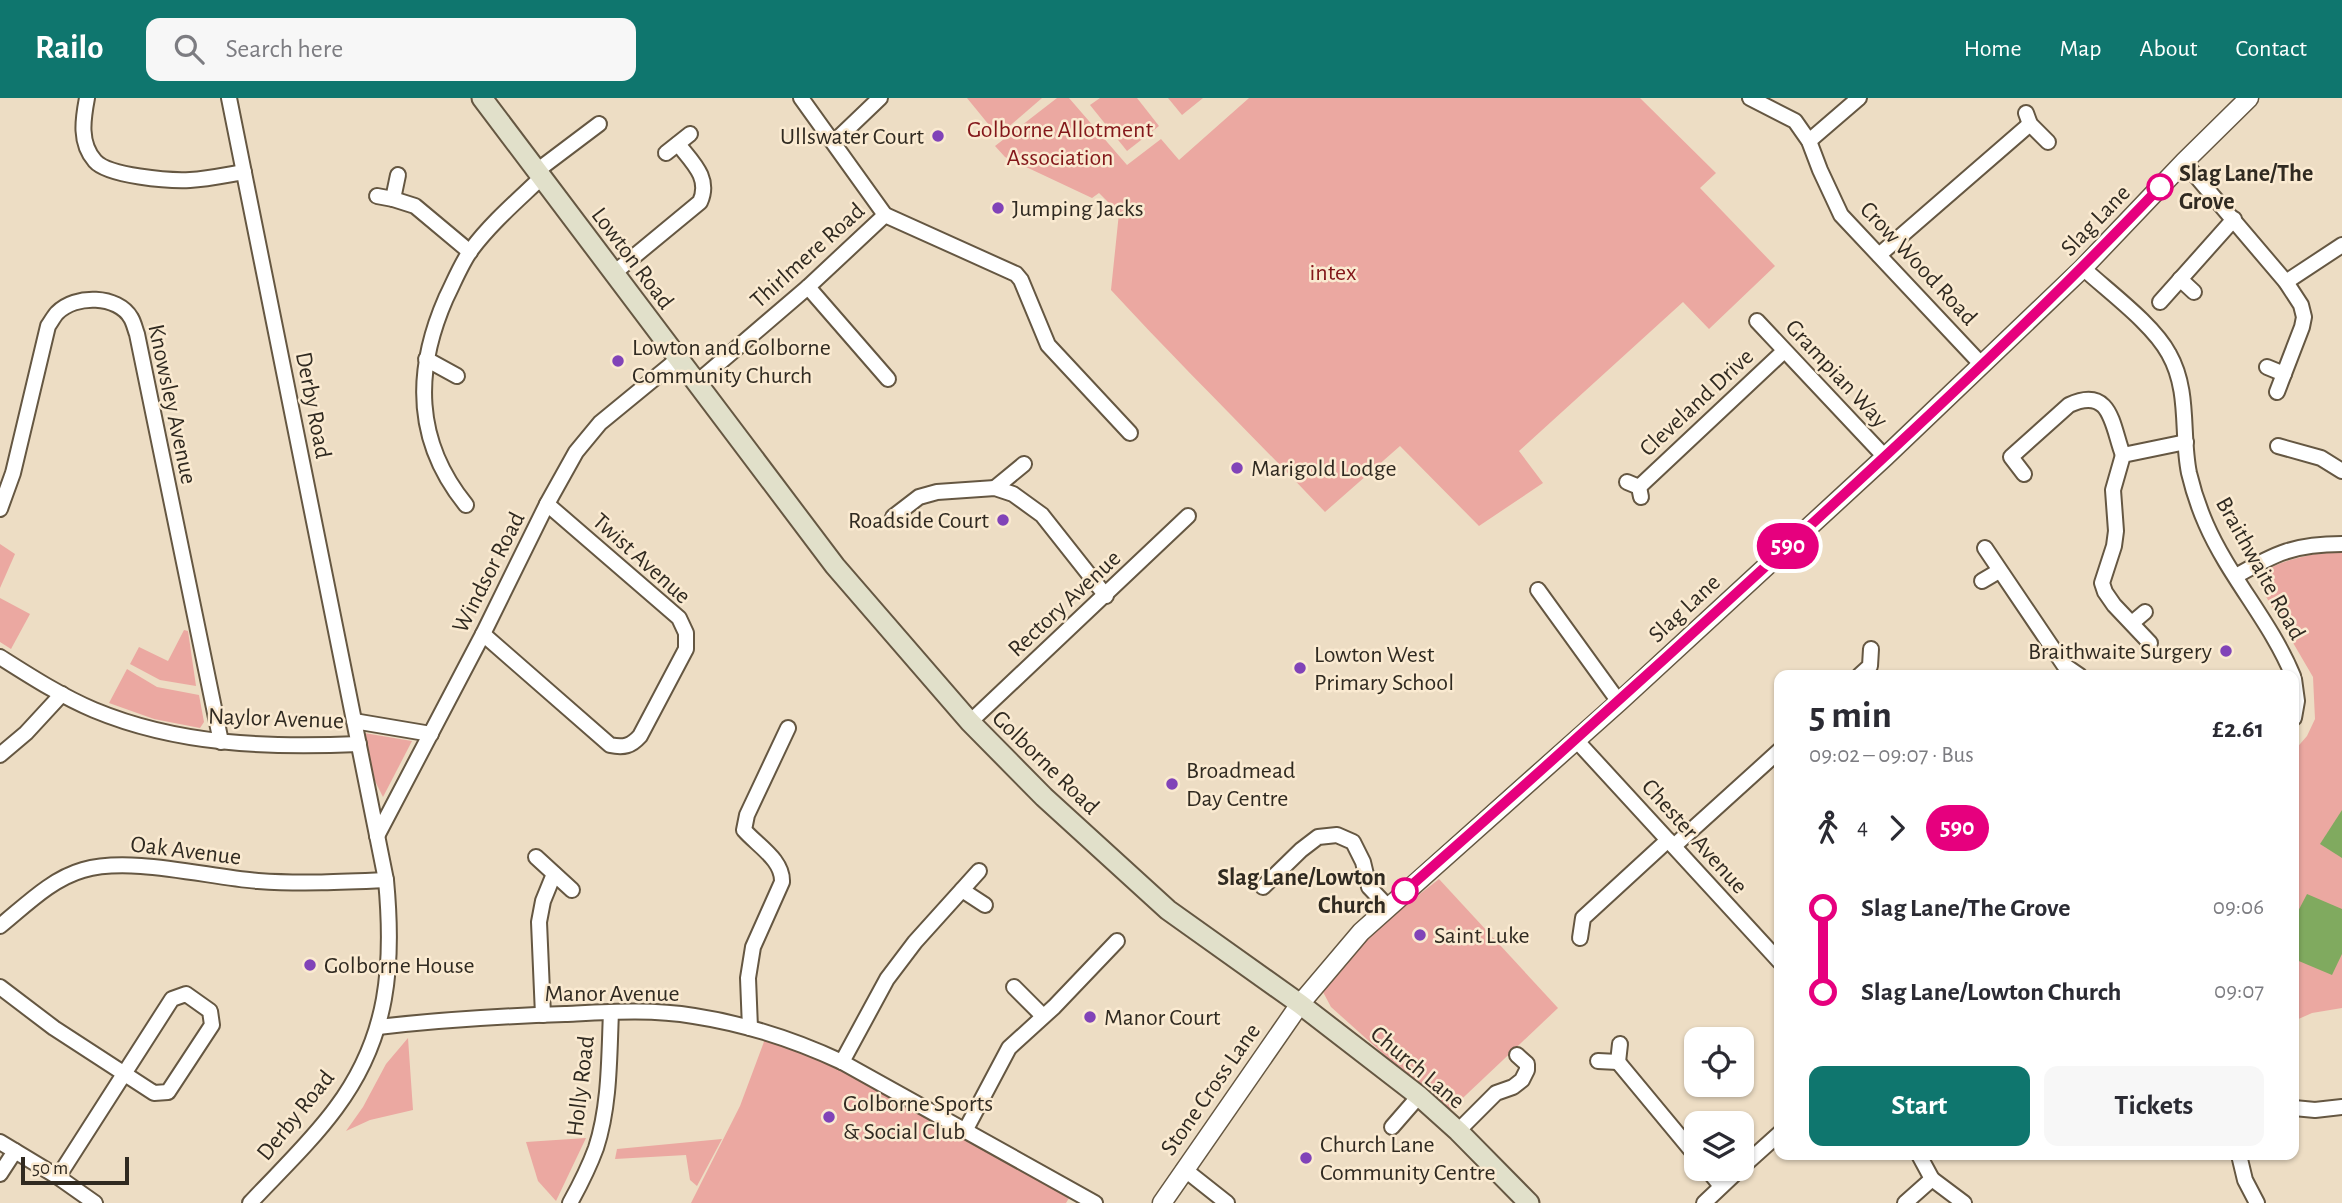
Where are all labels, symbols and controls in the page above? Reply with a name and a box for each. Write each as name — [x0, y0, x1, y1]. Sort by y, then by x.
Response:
search box — [146, 18, 636, 81]
icon: search — [170, 30, 208, 68]
text: Railo — [35, 32, 104, 65]
text: Search here — [226, 36, 343, 62]
text: Home — [1964, 37, 2022, 61]
text: Map — [2060, 37, 2102, 61]
text: About — [2140, 37, 2197, 61]
text: Contact — [2235, 37, 2307, 61]
park label: Golborne Allotment Association — [967, 118, 1153, 170]
place label: Ullswater Court — [780, 125, 924, 149]
marker: Ullswater Court — [930, 128, 946, 144]
place label: Slag Lane/The Grove — [2179, 162, 2313, 214]
marker: Slag Lane/The Grove — [2147, 174, 2173, 200]
street label: Slag Lane — [2057, 181, 2135, 261]
place label: Jumping Jacks — [1012, 197, 1144, 221]
street label: Crow Wood Road — [1855, 197, 1981, 330]
street label: Thirlmere Road — [746, 199, 869, 313]
marker: Jumping Jacks — [990, 200, 1006, 216]
street label: Lowton Road — [586, 203, 678, 314]
park label: intex — [1309, 261, 1357, 285]
street label: Grampian Way — [1780, 315, 1892, 432]
street label: Knowsley Avenue — [143, 322, 201, 486]
place label: Lowton and Golborne Community Church — [632, 336, 831, 388]
street label: Cleveland Drive — [1635, 344, 1758, 461]
street label: Derby Road — [291, 350, 335, 461]
marker: Lowton and Golborne Community Church — [610, 353, 626, 369]
place label: Marigold Lodge — [1251, 457, 1397, 481]
marker: Marigold Lodge — [1229, 460, 1245, 476]
street label: Braithwaite Road — [2211, 493, 2309, 644]
street label: Windsor Road — [448, 508, 530, 637]
street label: Twist Avenue — [588, 509, 695, 609]
place label: Roadside Court — [848, 509, 989, 533]
marker: Roadside Court — [995, 512, 1011, 528]
line badge: 590 — [1748, 523, 1828, 569]
text: 590 — [1771, 534, 1805, 558]
street label: Rectory Avenue — [1004, 546, 1125, 662]
street label: Slag Lane — [1644, 570, 1725, 648]
place label: Braithwaite Surgery — [2028, 640, 2212, 664]
place label: Lowton West Primary School — [1314, 643, 1454, 695]
marker: Braithwaite Surgery — [2218, 643, 2234, 659]
marker: Lowton West Primary School — [1292, 660, 1308, 676]
text: 5 min — [1809, 697, 1892, 735]
street label: Naylor Avenue — [208, 705, 344, 733]
street label: Golborne Road — [987, 706, 1103, 819]
text: £2.61 — [2212, 716, 2264, 742]
text: 09:02 – 09:07 · Bus — [1809, 744, 1974, 767]
place label: Broadmead Day Centre — [1186, 759, 1295, 811]
street label: Chester Avenue — [1637, 775, 1752, 899]
marker: Broadmead Day Centre — [1164, 776, 1180, 792]
icon: walk — [1809, 809, 1847, 847]
icon: forward — [1878, 809, 1916, 847]
text: 4 — [1857, 816, 1868, 839]
text: 590 — [1940, 816, 1975, 840]
street label: Oak Avenue — [129, 832, 243, 870]
place label: Slag Lane/Lowton Church — [1217, 866, 1386, 918]
marker: Slag Lane/Lowton Church — [1392, 878, 1418, 904]
text: Slag Lane/The Grove — [1861, 895, 2070, 921]
text: 09:06 — [2213, 896, 2264, 919]
place label: Saint Luke — [1434, 924, 1530, 948]
marker: Saint Luke — [1412, 927, 1428, 943]
place label: Golborne House — [324, 954, 475, 978]
marker: Golborne House — [302, 957, 318, 973]
text: Slag Lane/Lowton Church — [1861, 979, 2121, 1005]
text: 09:07 — [2214, 980, 2264, 1003]
street label: Manor Avenue — [544, 982, 680, 1006]
place label: Manor Court — [1104, 1006, 1221, 1030]
marker: Manor Court — [1082, 1009, 1098, 1025]
street label: Stone Cross Lane — [1157, 1019, 1265, 1160]
street label: Church Lane — [1366, 1022, 1469, 1114]
map controls — [1684, 1027, 1754, 1181]
button: locate — [1684, 1027, 1754, 1097]
street label: Holly Road — [563, 1034, 599, 1138]
street label: Derby Road — [252, 1066, 339, 1165]
button: Start — [1809, 1066, 2030, 1146]
button: Tickets — [2044, 1066, 2264, 1146]
place label: Golborne Sports & Social Club — [843, 1092, 993, 1144]
marker: Golborne Sports & Social Club — [821, 1109, 837, 1125]
button: layers — [1684, 1111, 1754, 1181]
place label: Church Lane Community Centre — [1320, 1133, 1496, 1185]
marker: Church Lane Community Centre — [1298, 1150, 1314, 1166]
scale bar — [21, 1154, 130, 1186]
text: 50 m — [32, 1159, 68, 1178]

